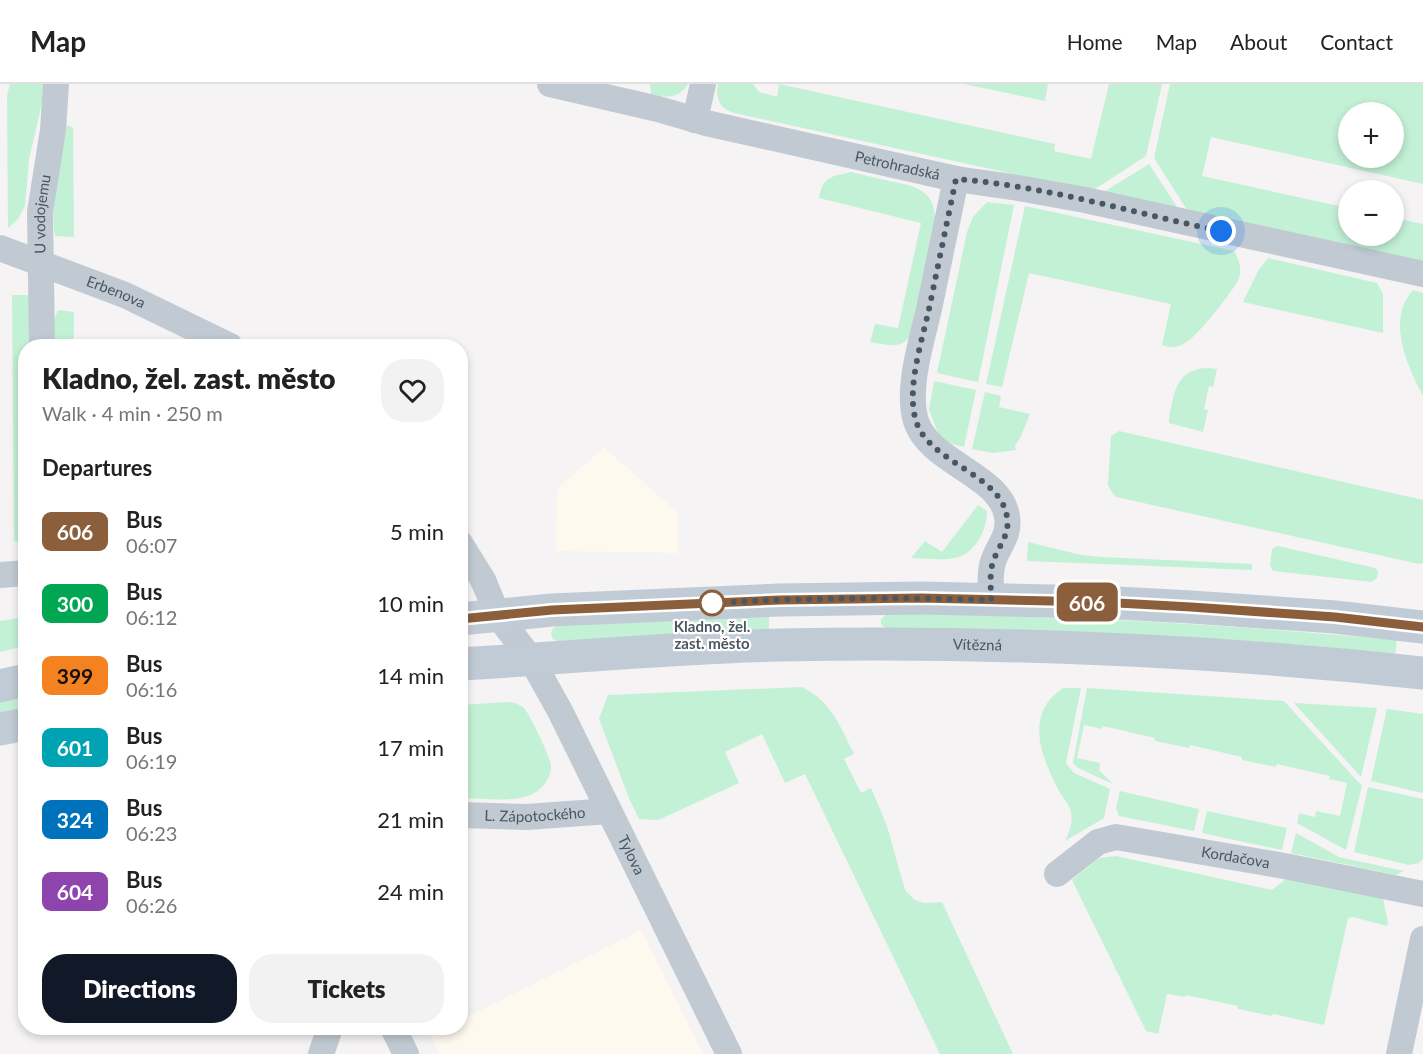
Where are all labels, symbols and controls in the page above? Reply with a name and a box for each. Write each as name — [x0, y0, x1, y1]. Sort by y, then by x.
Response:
text: Map — [30, 24, 86, 58]
text: Home — [1067, 29, 1123, 54]
text: Map — [1156, 29, 1197, 54]
text: About — [1230, 29, 1287, 54]
text: Contact — [1320, 29, 1393, 54]
map controls — [1338, 102, 1404, 246]
button: + — [1338, 102, 1404, 168]
street label: Petrohradská — [853, 147, 942, 183]
street label: U vodojemu — [30, 173, 54, 254]
button: − — [1338, 180, 1404, 246]
your location — [1206, 216, 1236, 246]
street label: Erbenova — [84, 271, 149, 312]
button: heart — [381, 359, 444, 422]
text: Kladno, žel. zast. město — [42, 361, 336, 395]
text: Walk · 4 min · 250 m — [42, 401, 223, 425]
text: Departures — [42, 454, 152, 481]
text: Bus — [126, 506, 162, 533]
text: 5 min — [390, 518, 444, 545]
text: 606 — [57, 519, 93, 544]
text: 06:07 — [126, 533, 177, 557]
text: Bus — [126, 578, 162, 605]
line badge: 606 — [1052, 582, 1122, 622]
text: 10 min — [377, 590, 444, 617]
marker: Kladno, žel. zast. město — [699, 590, 725, 616]
text: 606 — [1069, 590, 1105, 615]
text: 300 — [57, 591, 93, 616]
text: 06:12 — [126, 605, 177, 629]
place label: Kladno, žel. zast. město — [674, 617, 750, 652]
street label: Vítězná — [953, 635, 1002, 654]
text: Bus — [126, 650, 162, 677]
text: 14 min — [377, 662, 444, 689]
text: 399 — [57, 663, 93, 688]
text: 06:16 — [126, 677, 177, 701]
text: Bus — [126, 722, 162, 749]
text: 17 min — [377, 734, 444, 761]
text: 601 — [57, 735, 93, 760]
text: 06:19 — [126, 749, 177, 773]
text: Bus — [126, 794, 162, 821]
street label: L. Zápotockého — [484, 803, 586, 825]
text: 21 min — [377, 806, 444, 833]
text: 324 — [57, 807, 93, 832]
text: 06:23 — [126, 821, 177, 845]
street label: Tylova — [615, 832, 649, 878]
street label: Kordačova — [1200, 842, 1271, 871]
text: Bus — [126, 866, 162, 893]
text: 24 min — [377, 878, 444, 905]
text: 604 — [57, 879, 93, 904]
text: 06:26 — [126, 893, 177, 917]
button: Directions — [42, 954, 237, 1023]
button: Tickets — [249, 954, 444, 1023]

